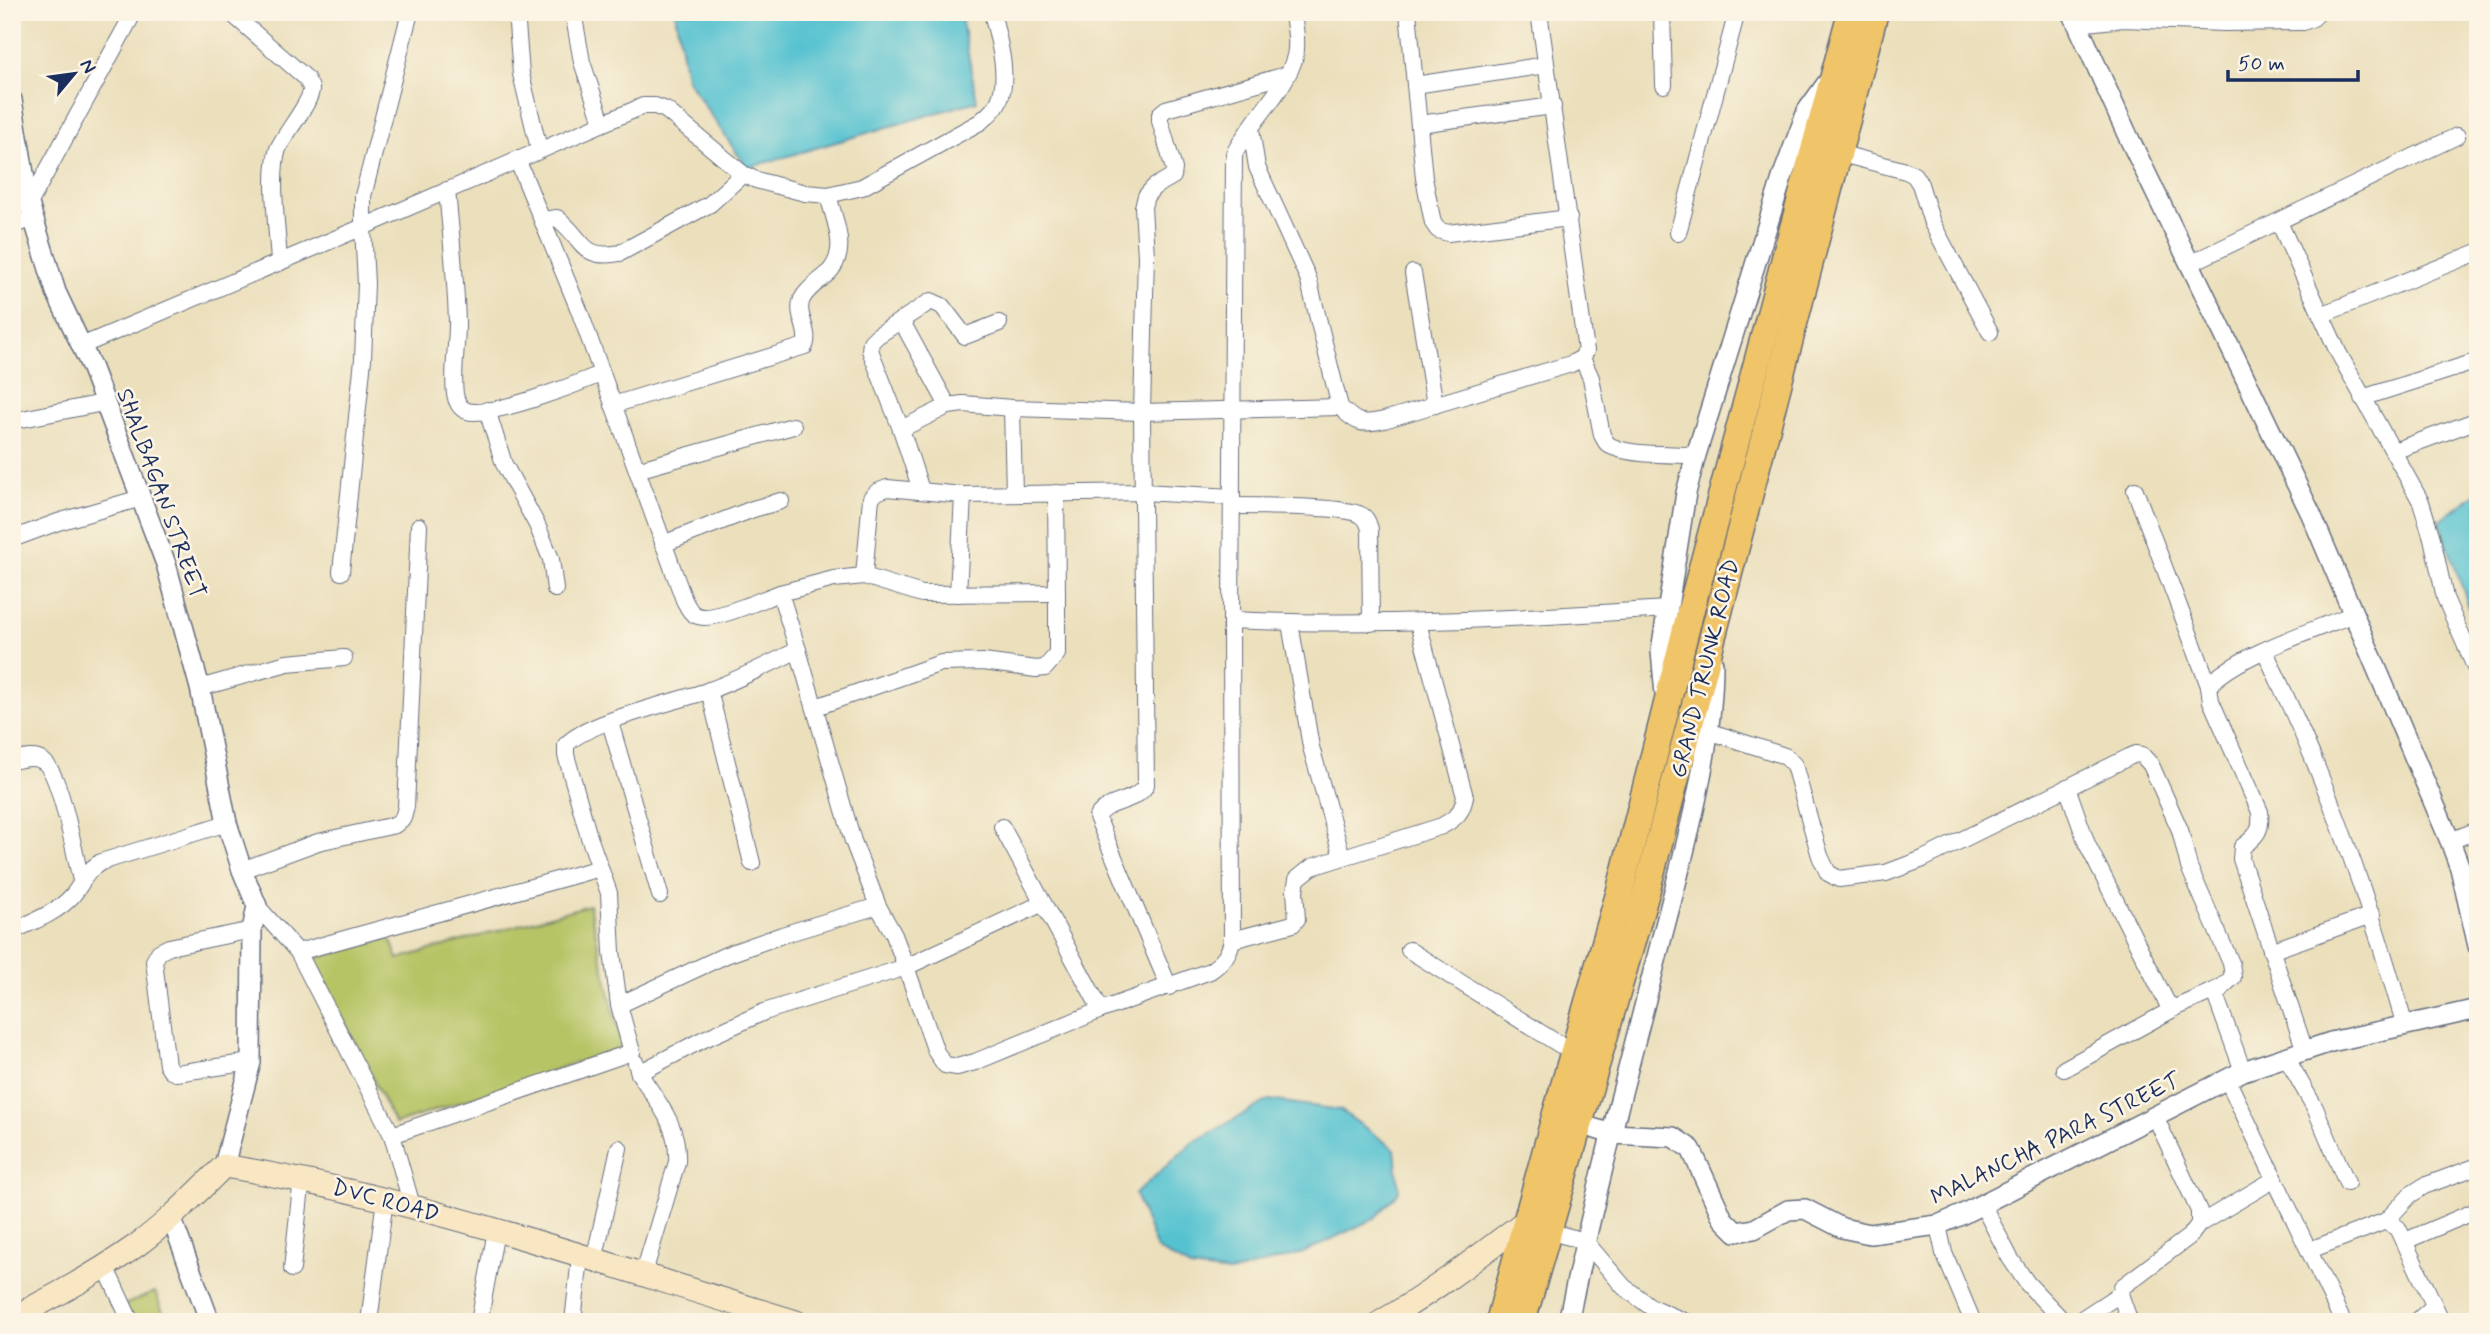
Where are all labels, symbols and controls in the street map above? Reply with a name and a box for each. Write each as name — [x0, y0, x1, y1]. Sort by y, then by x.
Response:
north arrow — [38, 38, 108, 108]
scale bar — [2228, 38, 2357, 82]
text: 50 m — [2238, 50, 2285, 78]
text: N — [74, 55, 102, 78]
street label: SHALBAGAN STREET — [108, 385, 212, 603]
street label: GRAND TRUNK ROAD — [1664, 556, 1748, 781]
street label: MALANCHA PARA STREET — [1926, 1066, 2187, 1213]
street label: DVC ROAD — [329, 1173, 442, 1231]

